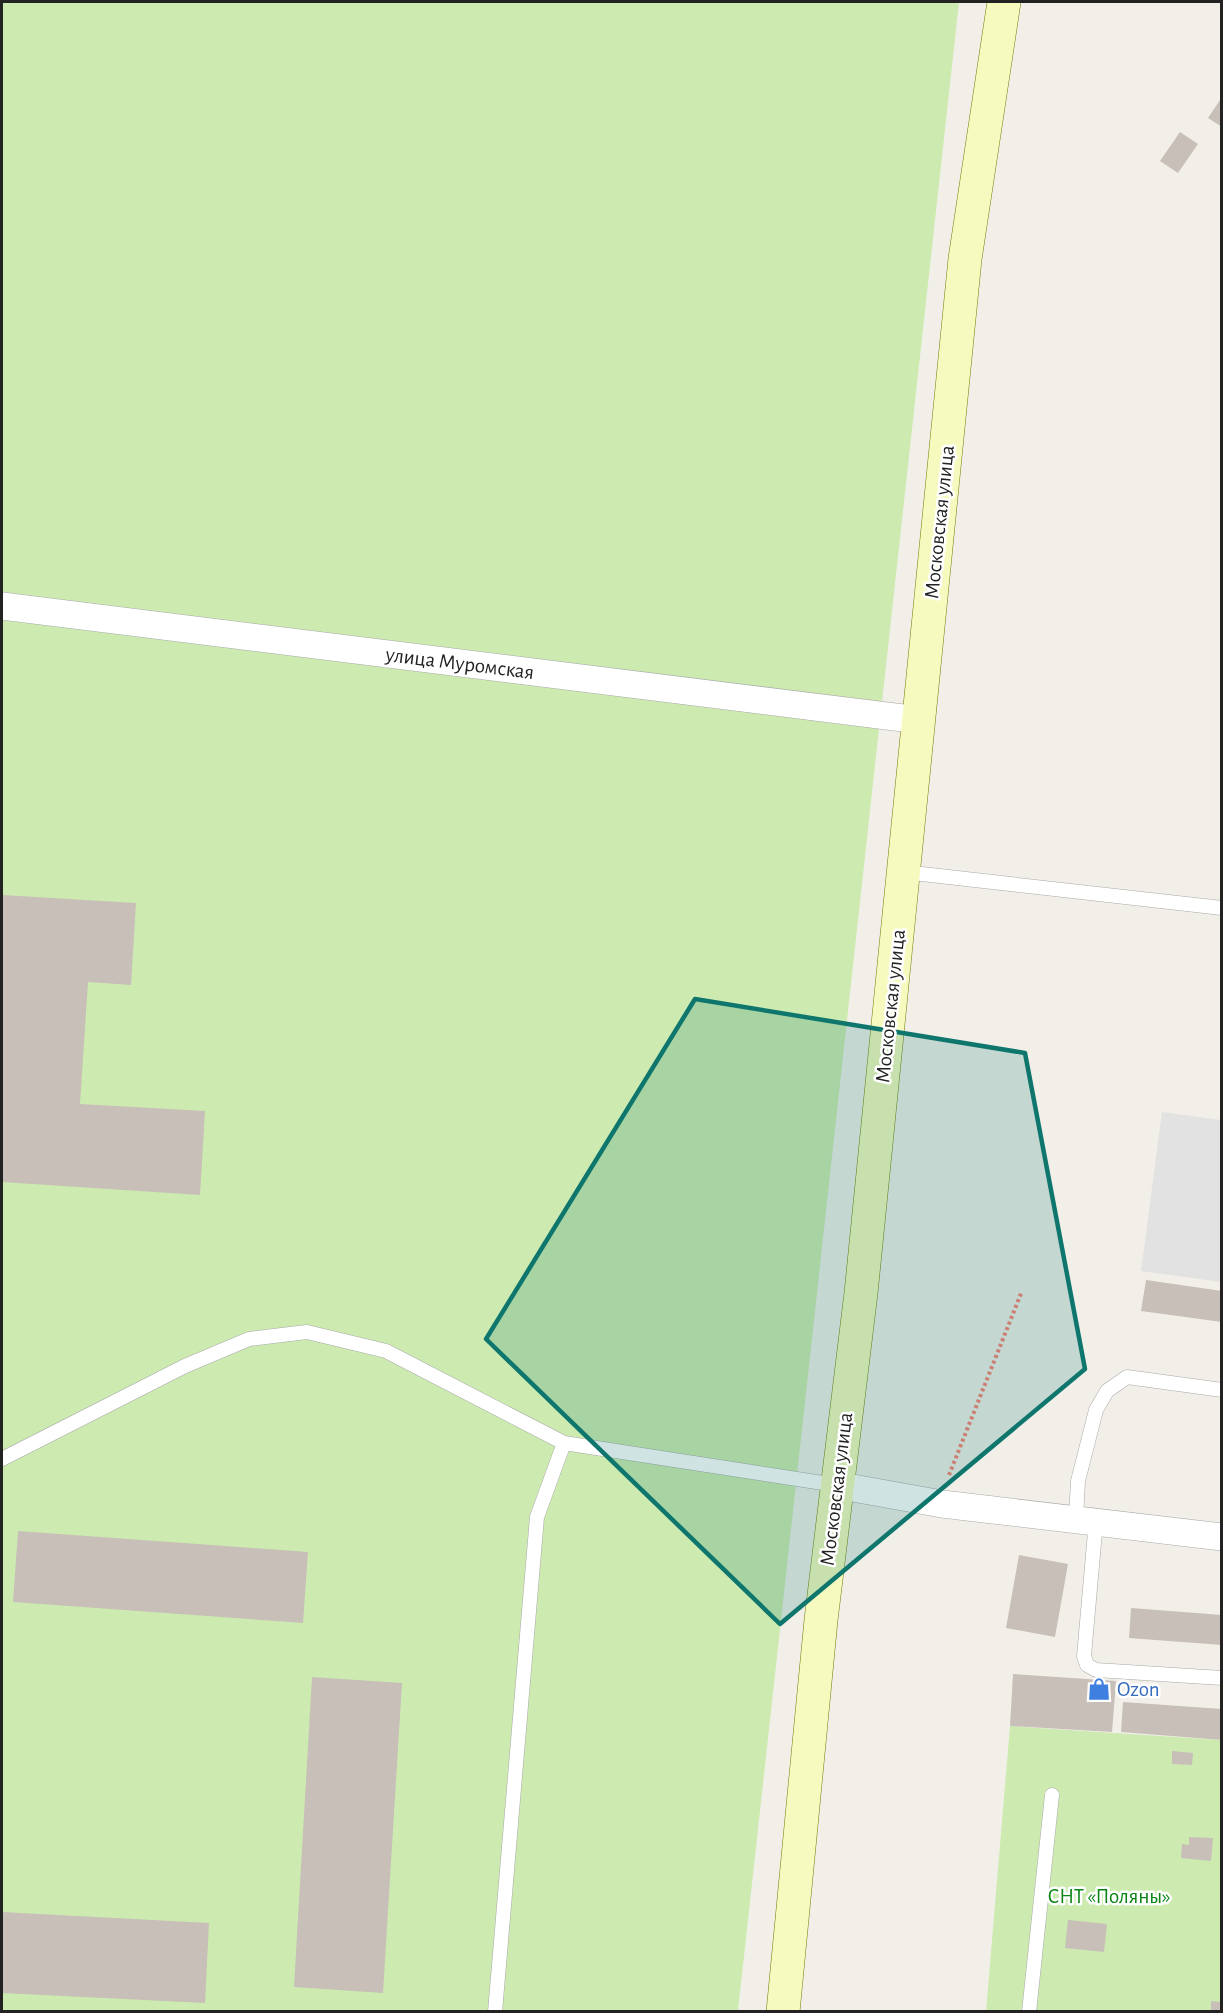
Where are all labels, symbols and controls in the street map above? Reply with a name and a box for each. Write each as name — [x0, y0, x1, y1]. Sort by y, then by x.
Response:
street label: Московская улица — [921, 444, 958, 600]
street label: улица Муромская — [383, 644, 535, 683]
street label: Московская улица — [872, 928, 909, 1084]
street label: Московская улица — [817, 1411, 856, 1567]
shop icon: Ozon — [1086, 1676, 1112, 1702]
place label: Ozon — [1117, 1679, 1160, 1700]
park label: СНТ «Поляны» — [1048, 1886, 1171, 1907]

